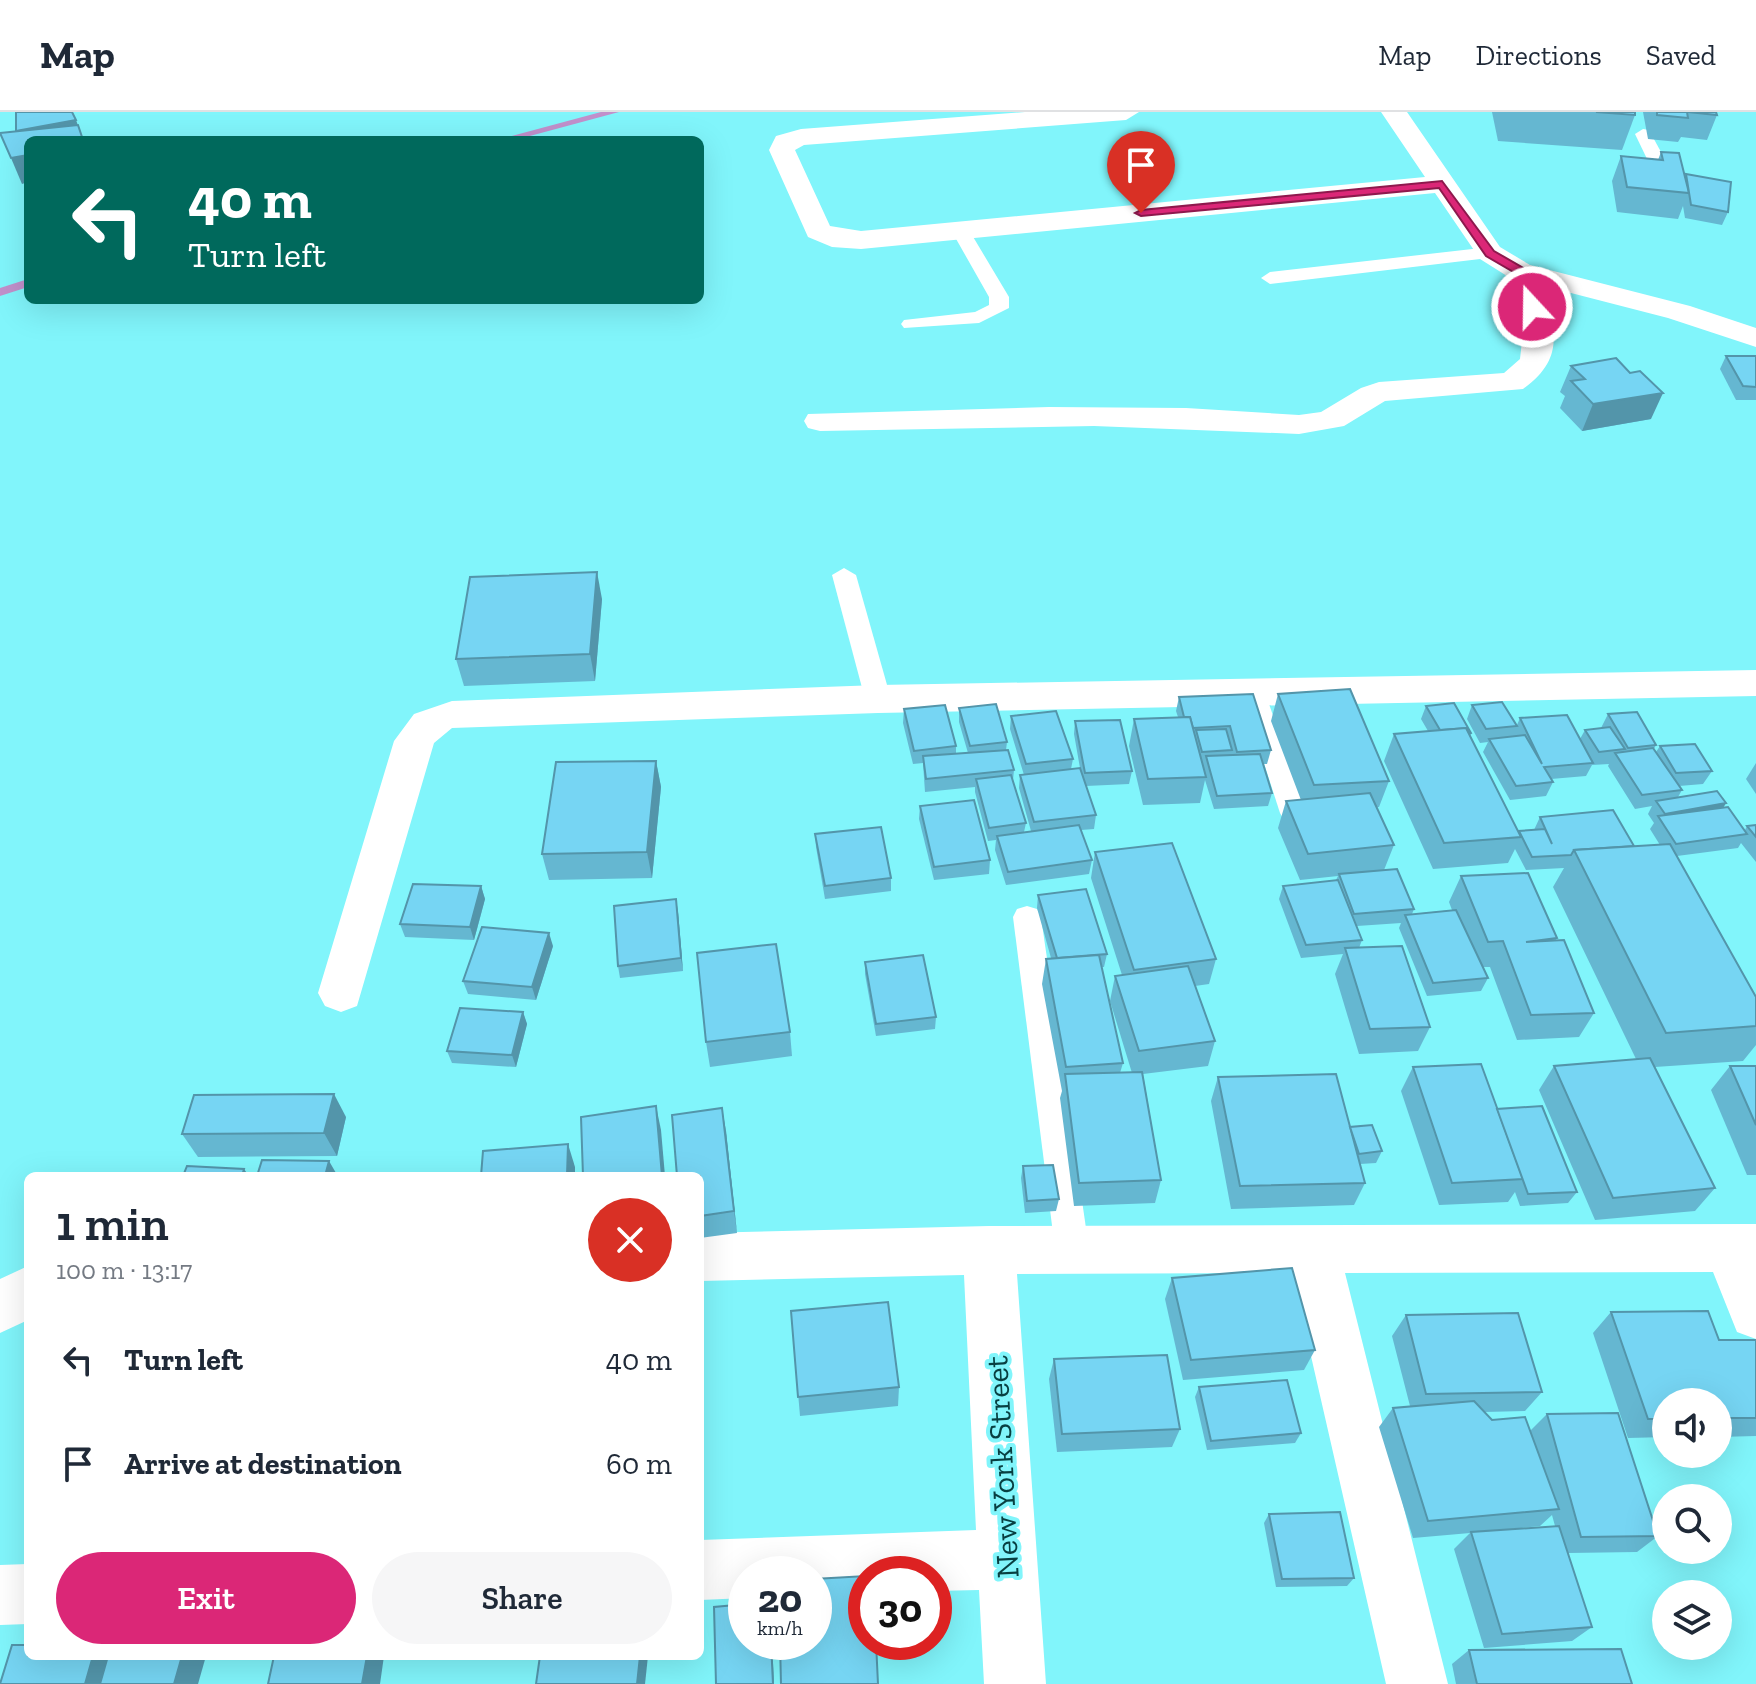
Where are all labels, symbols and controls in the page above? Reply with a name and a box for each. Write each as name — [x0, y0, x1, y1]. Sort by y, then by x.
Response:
text: Map — [40, 32, 115, 78]
text: Map — [1378, 39, 1431, 72]
text: Directions — [1475, 39, 1602, 72]
text: Saved — [1646, 39, 1716, 72]
pin — [1107, 131, 1175, 213]
icon: arrive — [1119, 143, 1163, 187]
text: 40 m — [188, 165, 312, 232]
icon: left — [56, 168, 160, 272]
text: Turn left — [188, 233, 326, 276]
position arrow — [1490, 265, 1574, 349]
text: 1 min — [56, 1195, 169, 1252]
button: close — [588, 1198, 672, 1282]
text: 100 m · 13:17 — [56, 1254, 192, 1286]
icon: left — [56, 1338, 100, 1382]
text: Turn left — [124, 1342, 243, 1378]
text: 40 m — [606, 1342, 672, 1378]
street label: New York Street — [977, 1355, 1027, 1579]
map controls — [1652, 1388, 1732, 1660]
button: sound — [1652, 1388, 1732, 1468]
icon: arrive — [56, 1442, 100, 1486]
text: Arrive at destination — [124, 1446, 401, 1482]
text: 60 m — [606, 1446, 672, 1482]
button: search — [1652, 1484, 1732, 1564]
button: Exit — [56, 1552, 356, 1644]
button: Share — [372, 1552, 672, 1644]
speed limit sign: 30 — [848, 1556, 952, 1660]
text: 20 — [758, 1574, 802, 1622]
button: layers — [1652, 1580, 1732, 1660]
text: km/h — [757, 1616, 803, 1640]

